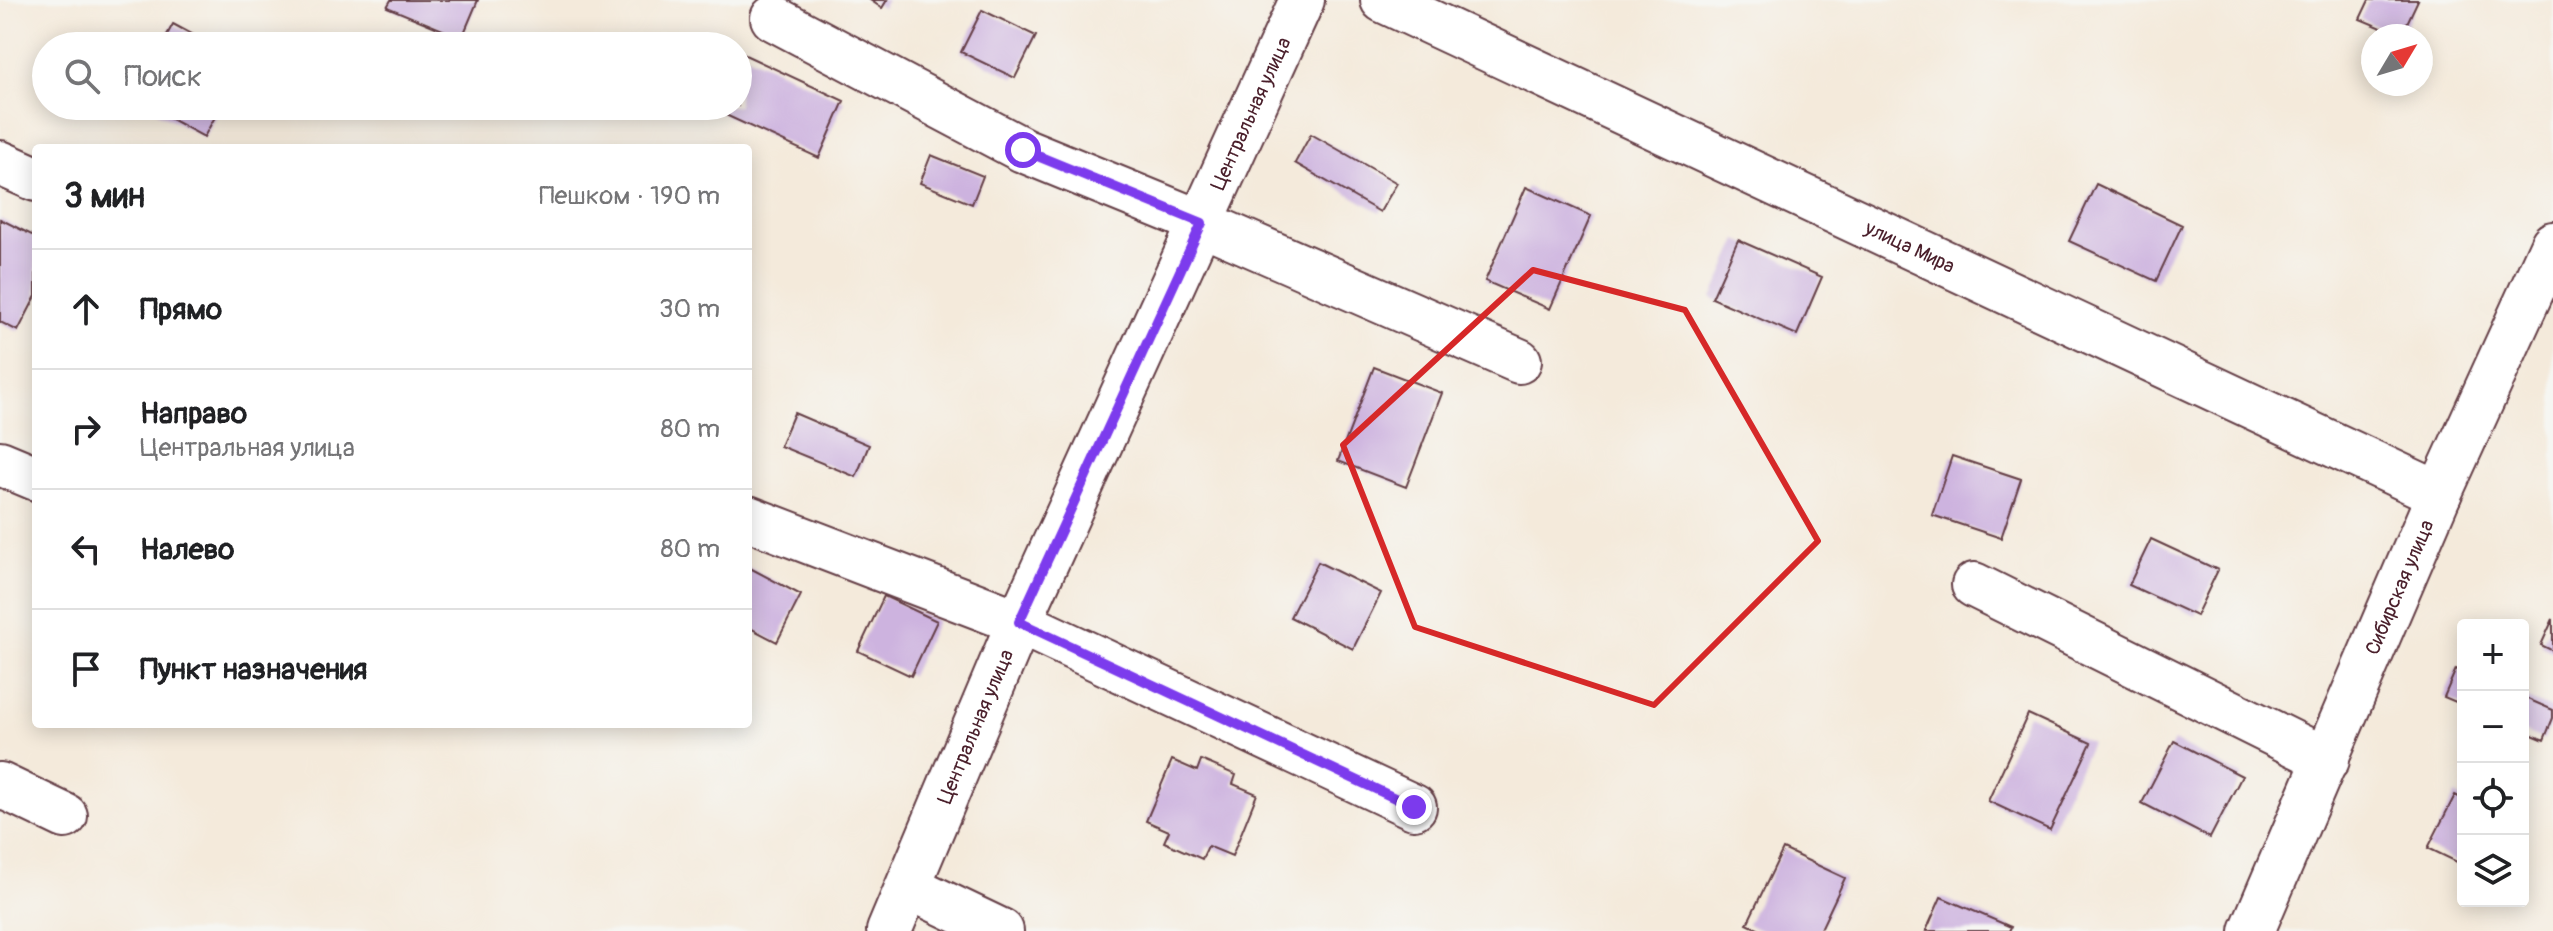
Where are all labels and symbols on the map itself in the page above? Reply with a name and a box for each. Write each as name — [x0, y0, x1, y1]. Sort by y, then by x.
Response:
north arrow — [2361, 24, 2433, 96]
street label: Центральная улица — [1205, 33, 1296, 194]
route start — [1005, 132, 1041, 168]
street label: улица Мира — [1860, 214, 1959, 278]
street label: Сибирская улица — [2359, 516, 2439, 659]
street label: Центральная улица — [931, 645, 1019, 807]
route end — [1396, 789, 1432, 825]

